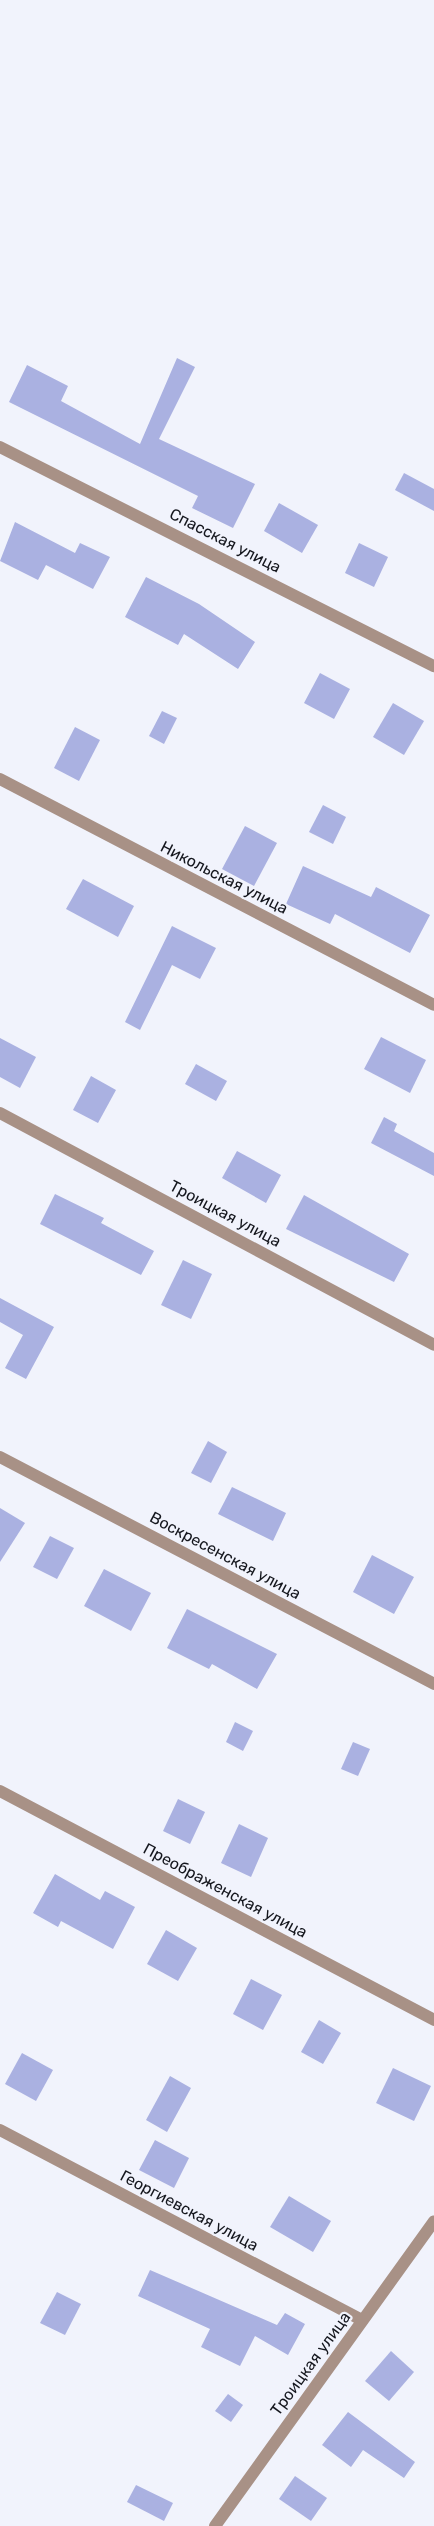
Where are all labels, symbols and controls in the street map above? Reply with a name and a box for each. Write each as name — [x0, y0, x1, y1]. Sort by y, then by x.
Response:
street label: Спасская улица — [166, 505, 284, 577]
street label: Никольская улица — [157, 838, 291, 918]
street label: Троицкая улица — [166, 1176, 284, 1252]
street label: Воскресенская улица — [146, 1508, 304, 1604]
street label: Преображенская улица — [140, 1840, 310, 1942]
street label: Георгиевская улица — [117, 2166, 261, 2256]
street label: Троицкая улица — [267, 2308, 355, 2420]

